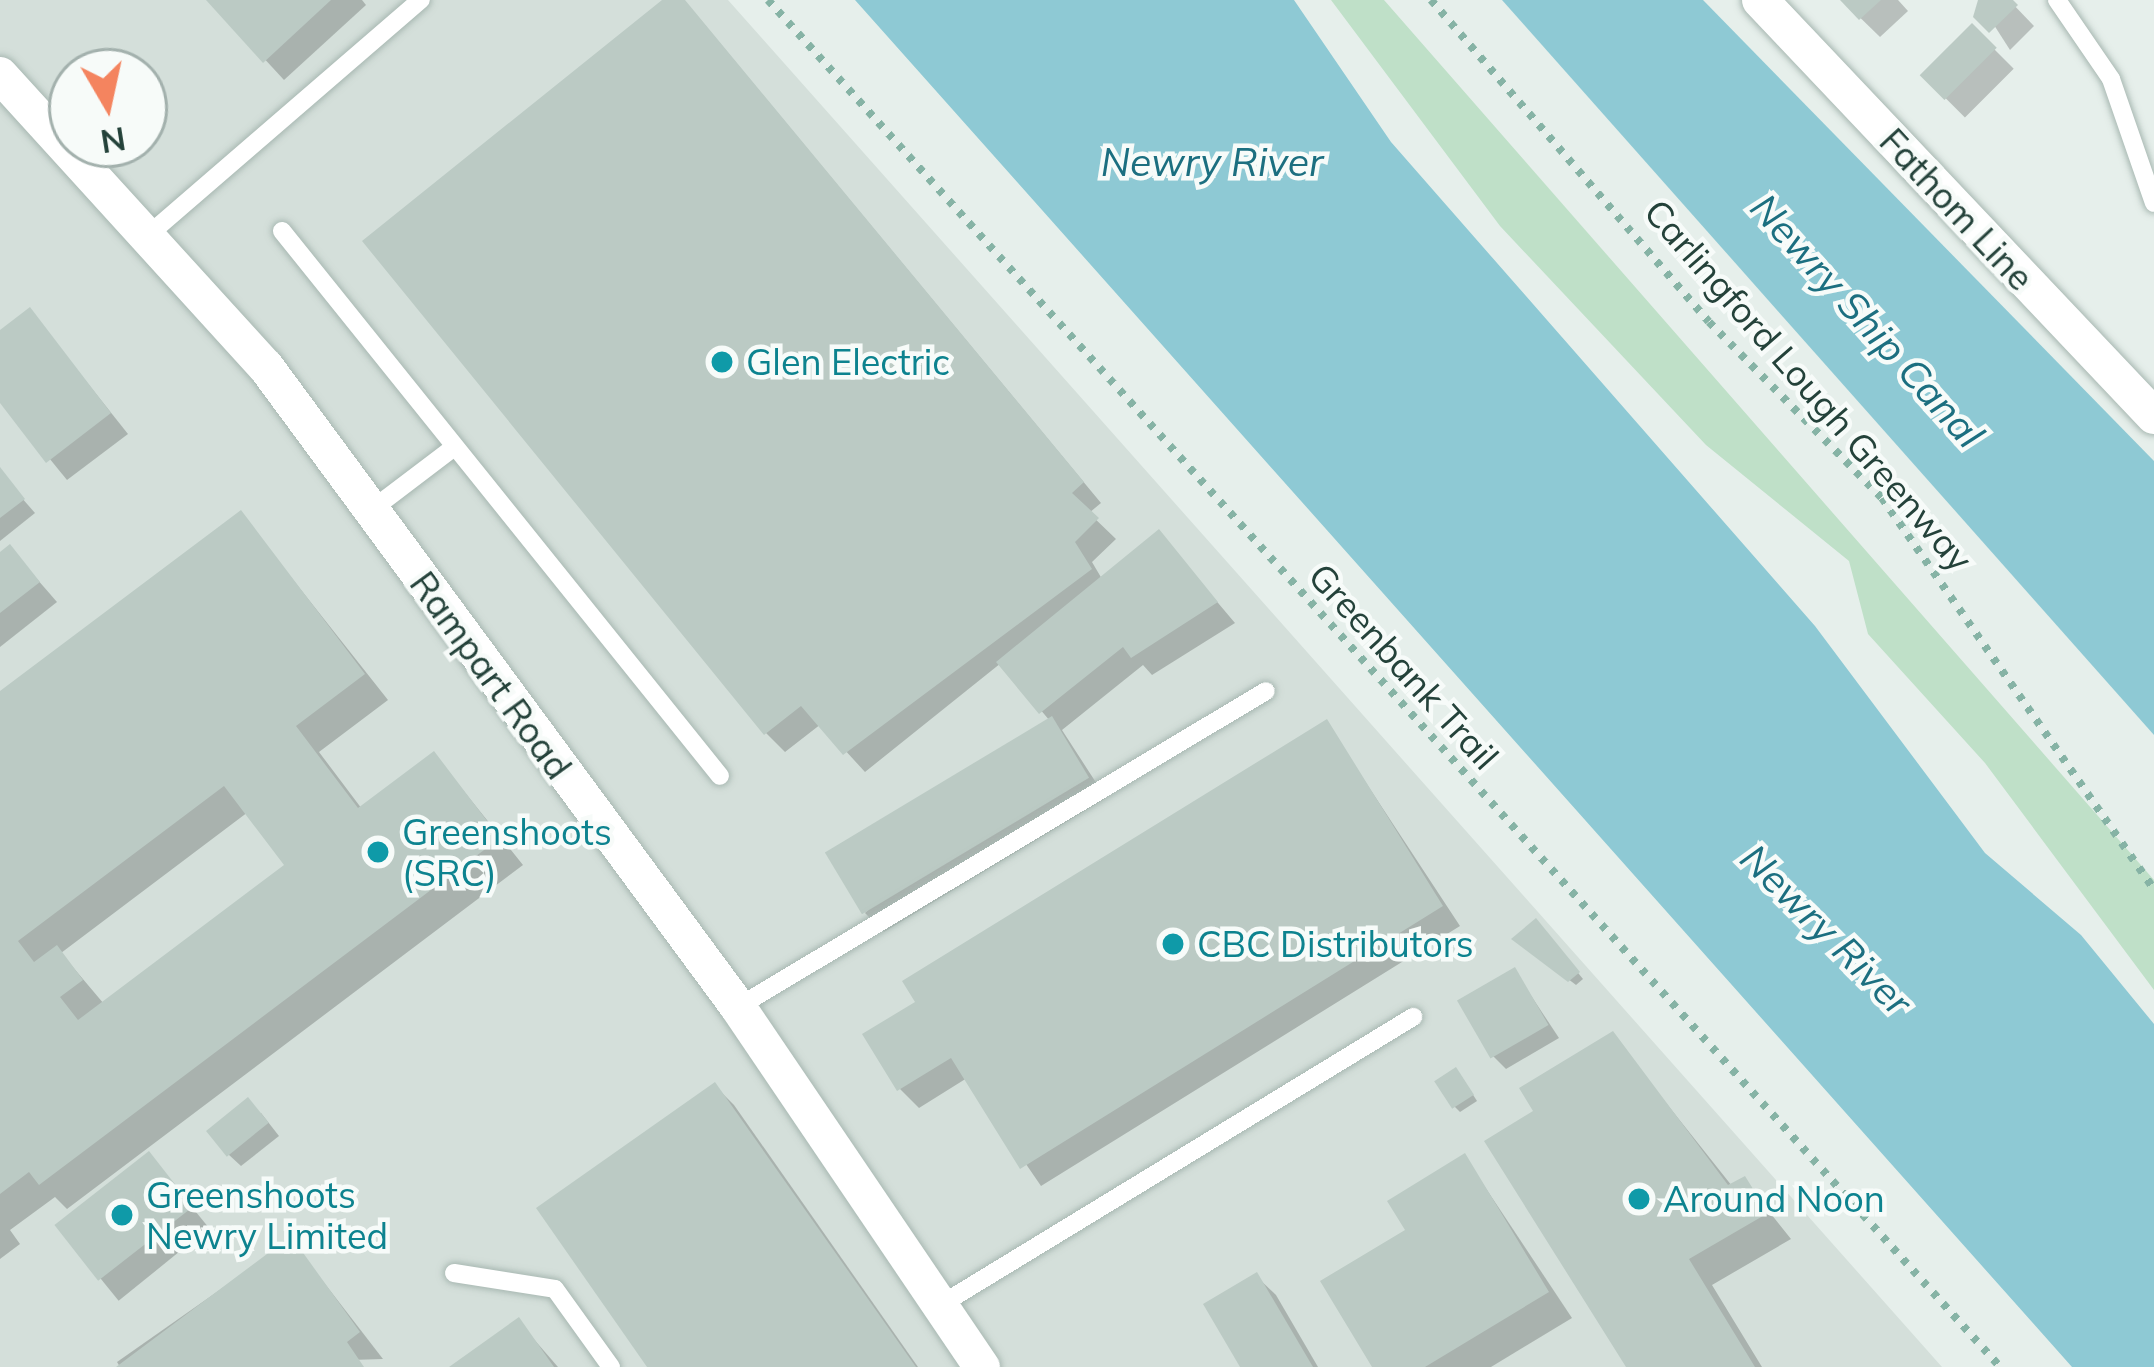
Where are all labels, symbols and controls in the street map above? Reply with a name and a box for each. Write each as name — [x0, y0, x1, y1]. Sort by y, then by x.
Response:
north arrow — [48, 48, 168, 168]
text: N — [98, 119, 129, 163]
street label: Fathom Line — [1871, 119, 2043, 299]
water label: Newry River — [1101, 139, 1323, 185]
water label: Newry Ship Canal — [1741, 185, 1993, 457]
street label: Carlingford Lough Greenway — [1636, 190, 1982, 580]
place label: Glen Electric — [746, 340, 950, 384]
marker: Glen Electric — [709, 349, 735, 375]
street label: Greenbank Trail — [1300, 554, 1508, 778]
street label: Rampart Road — [401, 563, 581, 787]
place label: Greenshoots (SRC) — [402, 809, 612, 894]
water label: Newry River — [1731, 835, 1921, 1025]
marker: Greenshoots (SRC) — [365, 839, 391, 865]
place label: CBC Distributors — [1197, 922, 1474, 966]
marker: CBC Distributors — [1160, 931, 1186, 957]
place label: Greenshoots Newry Limited — [146, 1172, 388, 1257]
place label: Around Noon — [1663, 1177, 1885, 1221]
marker: Around Noon — [1626, 1186, 1652, 1212]
marker: Greenshoots Newry Limited — [109, 1202, 135, 1228]

